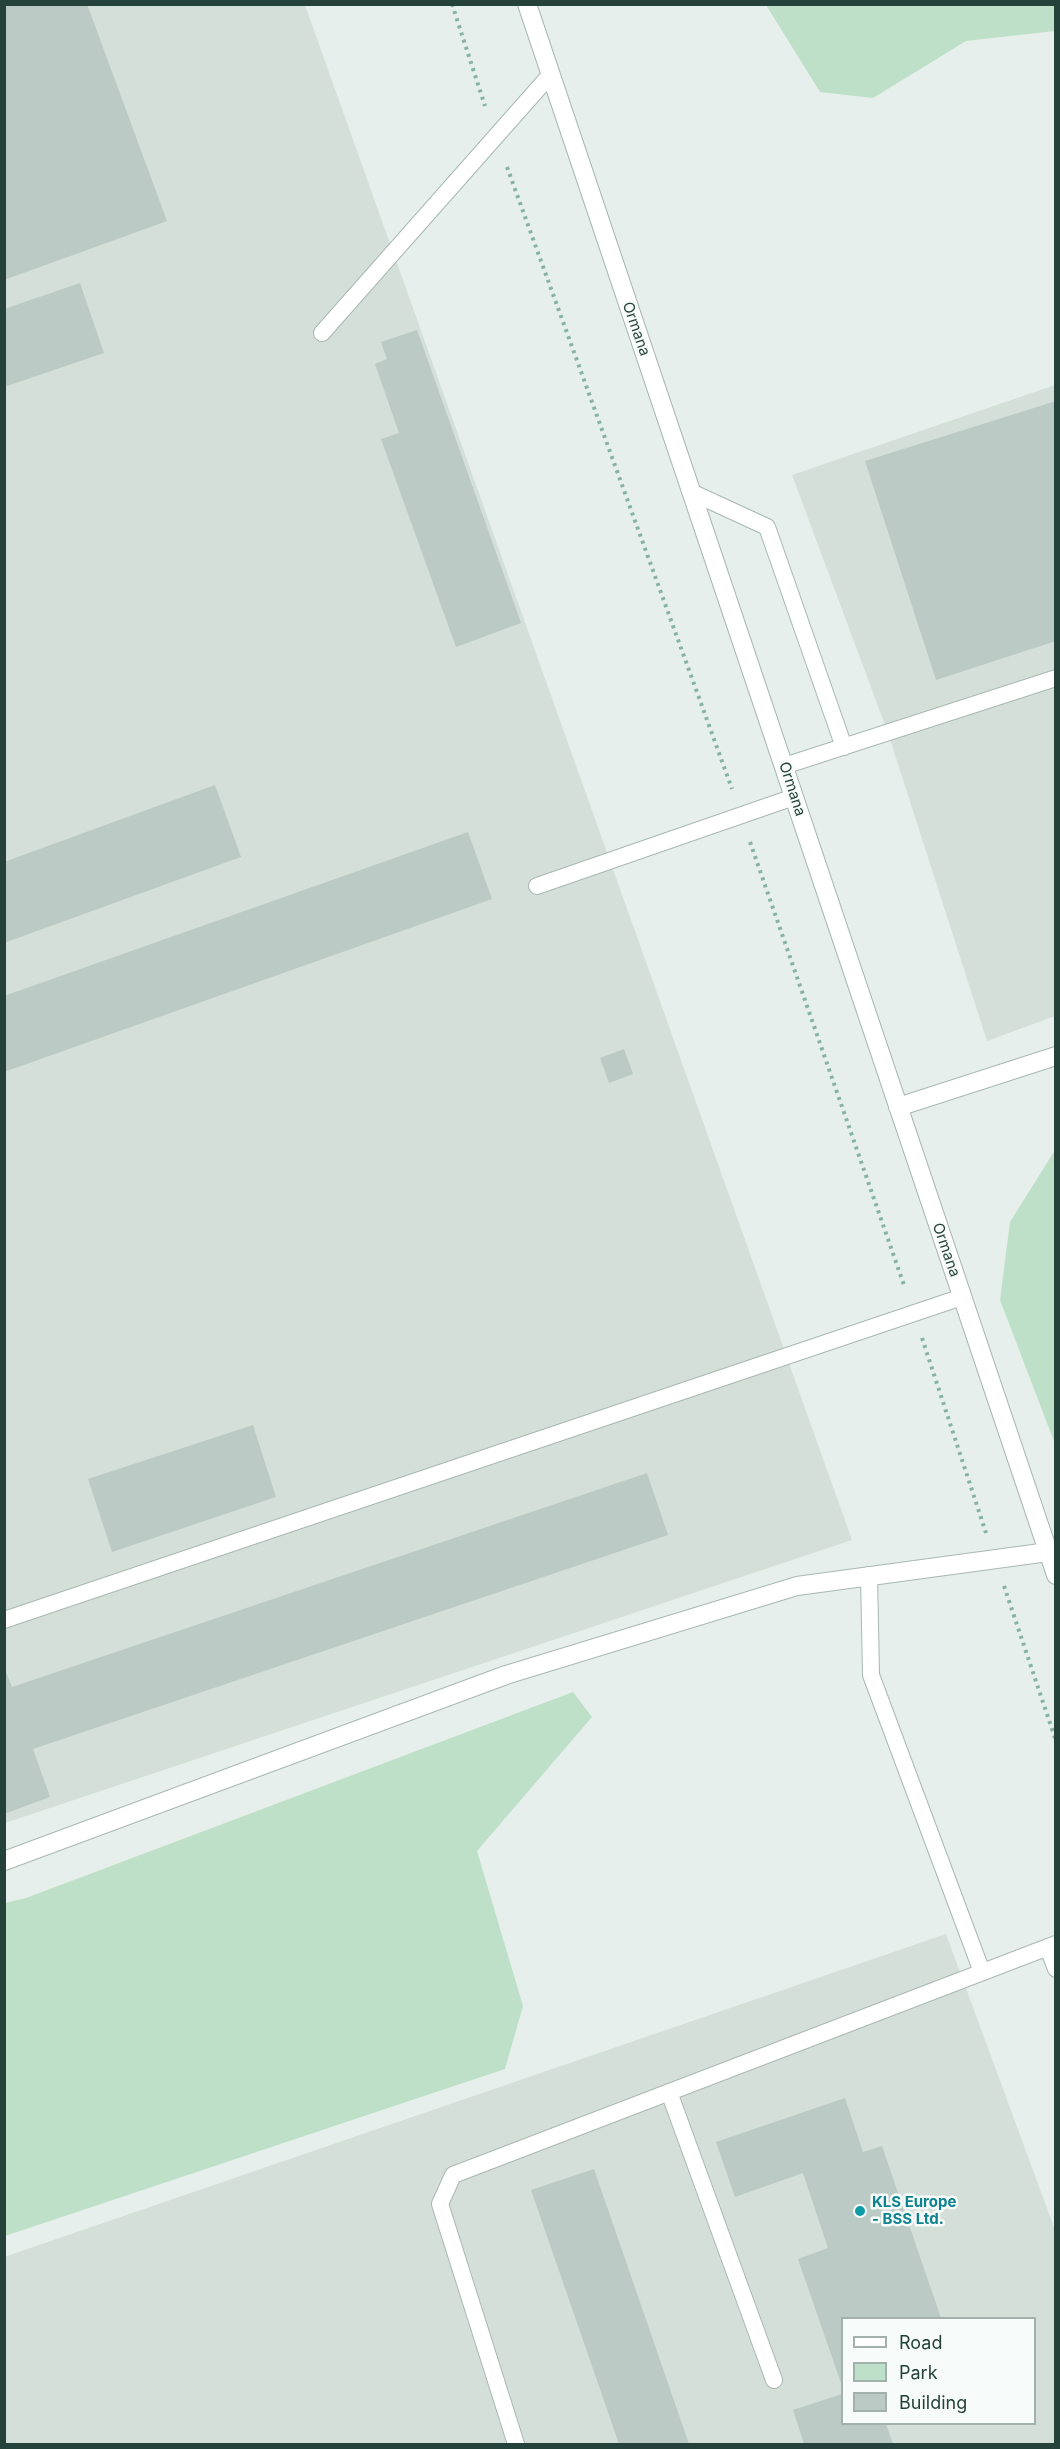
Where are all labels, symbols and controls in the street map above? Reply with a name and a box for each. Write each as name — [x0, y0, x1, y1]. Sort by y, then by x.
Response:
street label: Ormana — [618, 300, 654, 358]
street label: Ormana — [775, 759, 809, 819]
street label: Ormana — [928, 1221, 964, 1279]
place label: KLS Europe - BSS Ltd. — [872, 2193, 956, 2228]
marker: KLS Europe - BSS Ltd. — [853, 2204, 867, 2218]
legend — [841, 2317, 1036, 2425]
text: Road — [899, 2332, 942, 2353]
text: Park — [899, 2362, 938, 2383]
text: Building — [899, 2392, 967, 2413]

